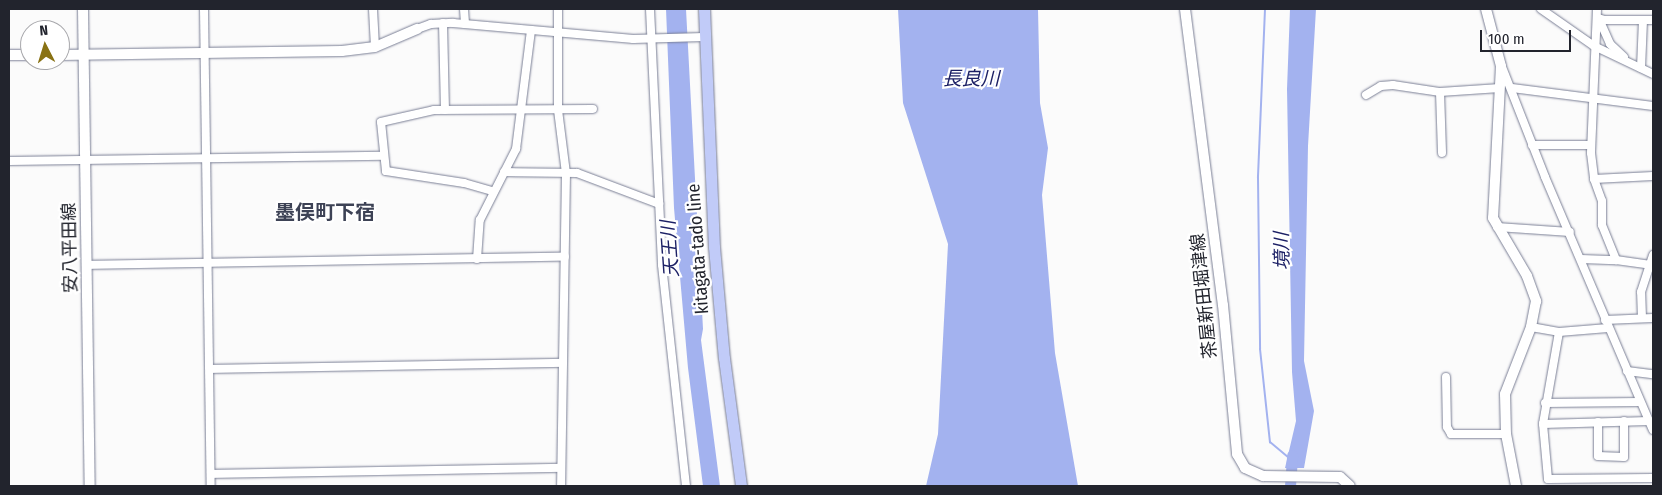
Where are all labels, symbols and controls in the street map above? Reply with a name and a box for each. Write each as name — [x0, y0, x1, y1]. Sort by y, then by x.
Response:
north arrow — [20, 20, 70, 70]
scale bar — [1482, 20, 1573, 52]
text: N — [39, 22, 49, 39]
text: 100 m — [1488, 30, 1525, 48]
water label: 長良川 — [943, 68, 999, 90]
street label: kitagata-tado line — [683, 183, 713, 315]
district label: 墨俣町下宿 — [275, 200, 375, 224]
street label: 安八平田線 — [58, 203, 82, 293]
water label: 天王川 — [657, 220, 683, 278]
street label: 茶屋新田堀津線 — [1187, 232, 1221, 360]
water label: 境川 — [1270, 232, 1294, 270]

